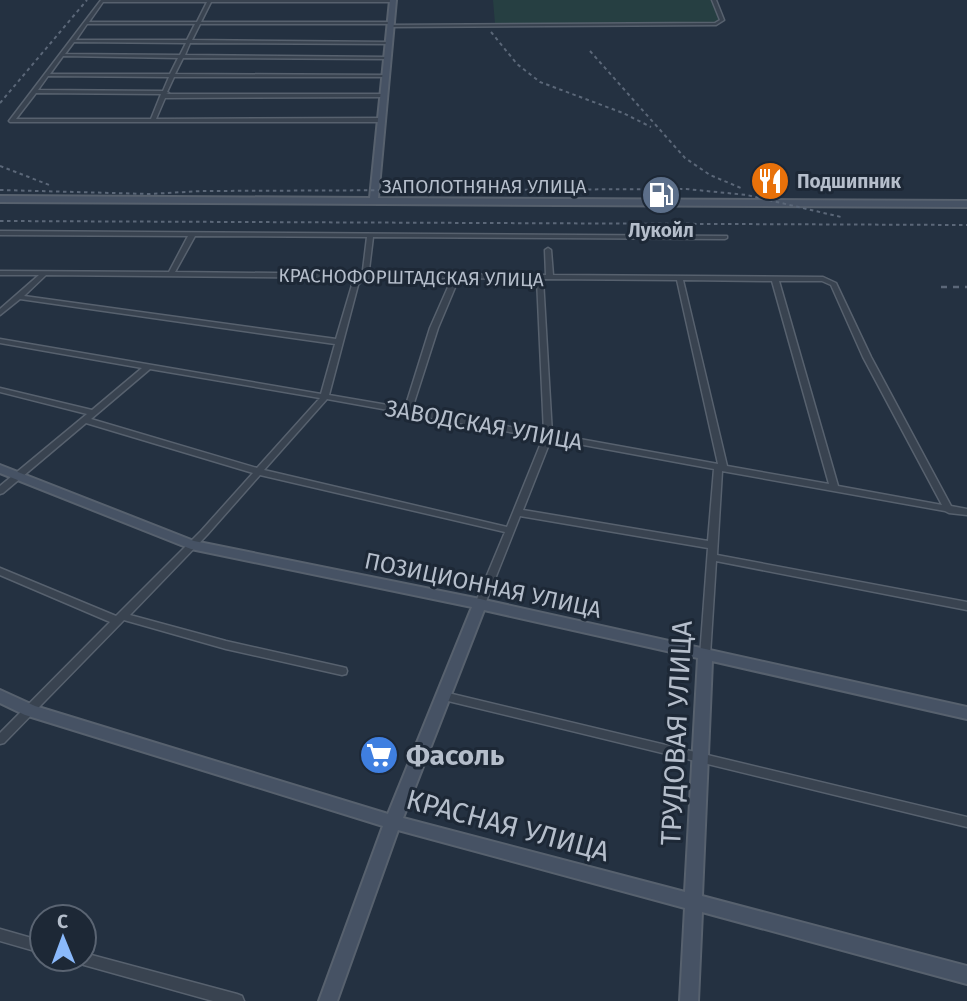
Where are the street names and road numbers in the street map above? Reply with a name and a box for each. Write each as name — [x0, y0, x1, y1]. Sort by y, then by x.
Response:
street label: ЗАПОЛОТНЯНАЯ УЛИЦА — [382, 175, 586, 198]
street label: КРАСНОФОРШТАДСКАЯ УЛИЦА — [278, 264, 544, 291]
street label: ЗАВОДСКАЯ УЛИЦА — [383, 394, 586, 456]
street label: ПОЗИЦИОННАЯ УЛИЦА — [362, 546, 605, 624]
street label: ТРУДОВАЯ УЛИЦА — [654, 620, 699, 846]
street label: КРАСНАЯ УЛИЦА — [403, 783, 613, 868]

